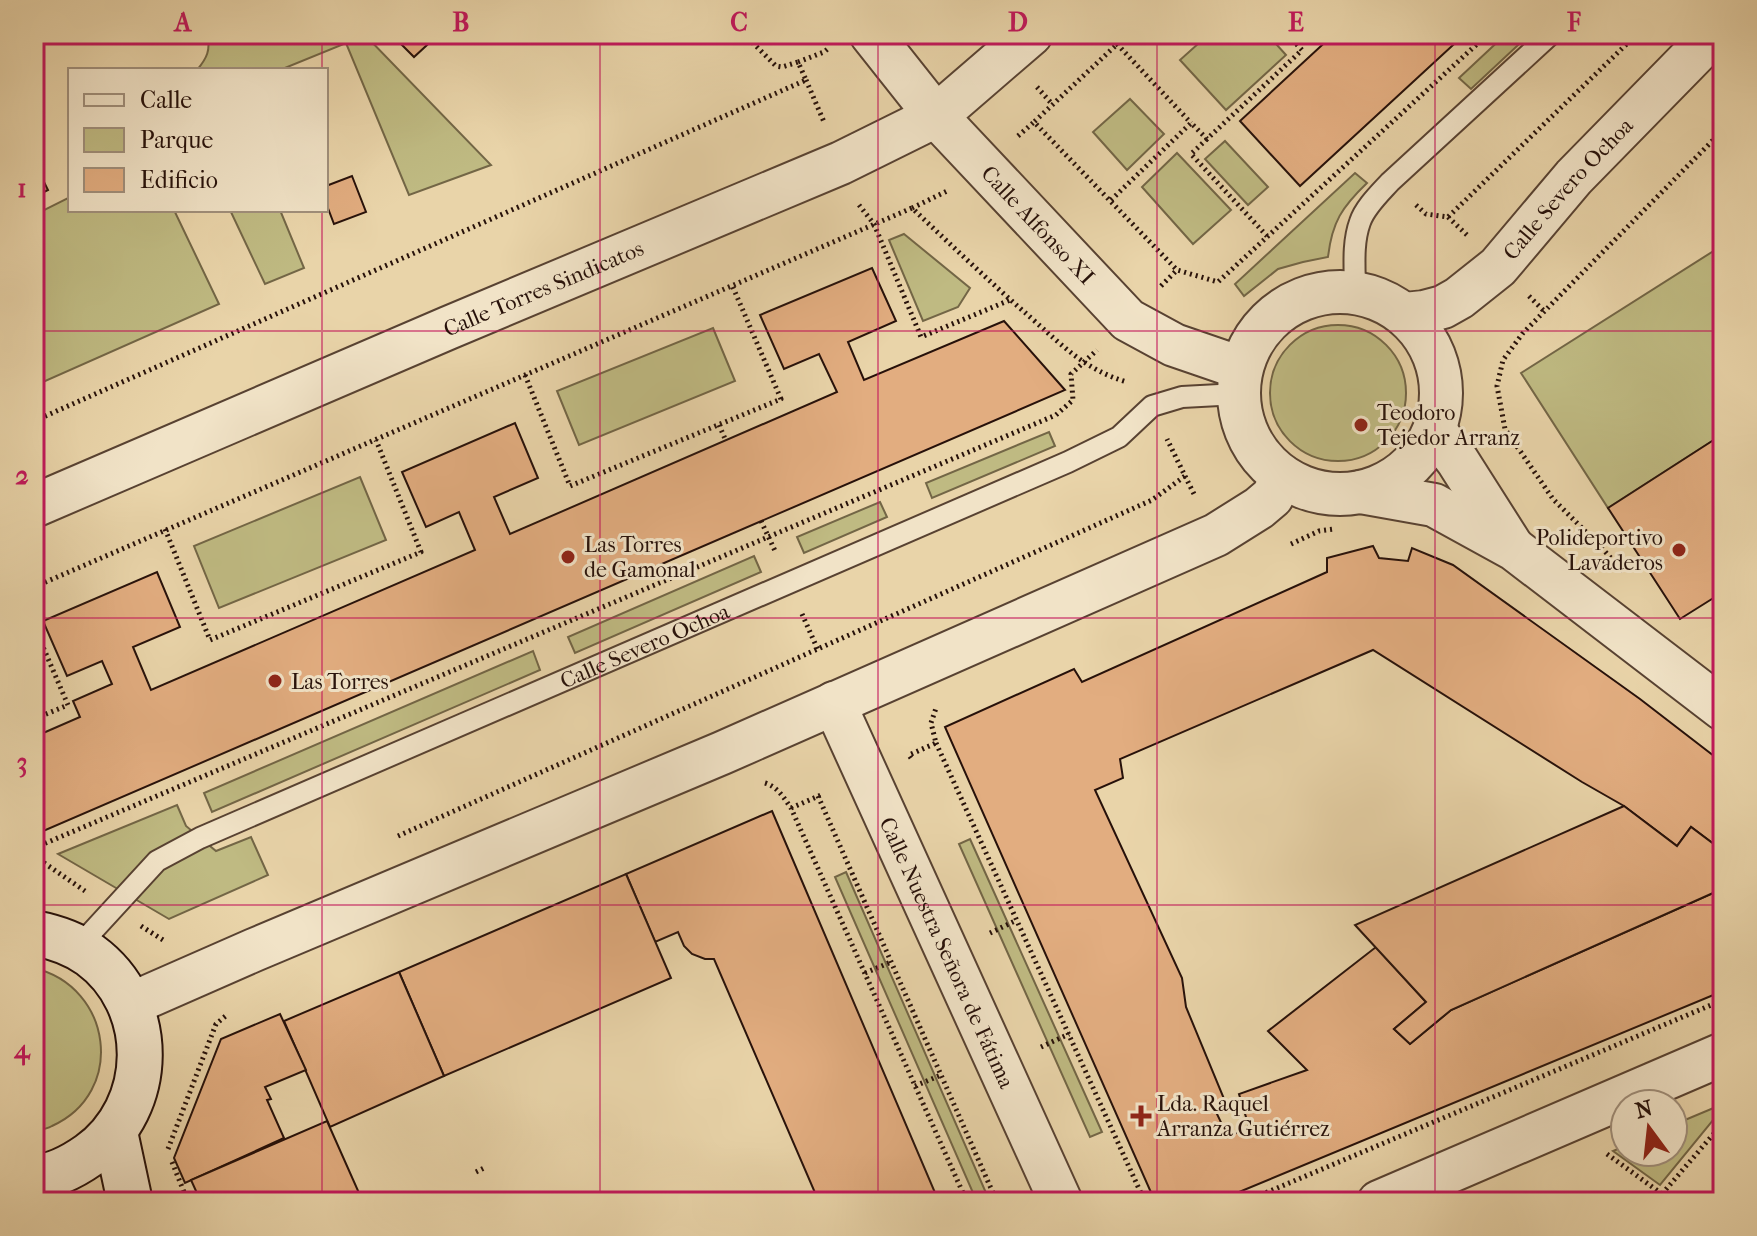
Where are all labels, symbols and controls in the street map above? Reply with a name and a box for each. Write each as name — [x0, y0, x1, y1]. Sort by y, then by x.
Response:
text: A — [173, 7, 193, 38]
text: B — [453, 7, 470, 38]
text: C — [730, 7, 748, 38]
text: D — [1008, 7, 1028, 38]
text: E — [1288, 7, 1304, 38]
text: F — [1566, 7, 1581, 38]
legend — [68, 68, 328, 212]
text: Calle — [140, 86, 192, 114]
street label: Calle Severo Ochoa — [1498, 112, 1639, 265]
text: Parque — [140, 126, 213, 154]
street label: Calle Alfonso XI — [976, 161, 1100, 291]
text: Edificio — [140, 166, 218, 194]
text: 1 — [17, 173, 27, 204]
street label: Calle Torres Sindicatos — [440, 235, 648, 342]
place label: Teodoro Tejedor Arranz — [1377, 400, 1520, 451]
marker: Teodoro Tejedor Arranz — [1352, 416, 1370, 434]
text: 2 — [15, 460, 29, 491]
place label: Polideportivo Lavaderos — [1536, 525, 1663, 576]
place label: Las Torres de Gamonal — [584, 532, 696, 583]
marker: Polideportivo Lavaderos — [1670, 541, 1688, 559]
marker: Las Torres de Gamonal — [559, 548, 577, 566]
street label: Calle Severo Ochoa — [556, 598, 734, 694]
place label: Las Torres — [291, 669, 389, 695]
marker: Las Torres — [266, 672, 284, 690]
text: 3 — [17, 747, 27, 778]
street label: Calle Nuestra Señora de Fátima — [874, 813, 1020, 1093]
text: 4 — [13, 1034, 31, 1066]
north arrow — [1609, 1088, 1689, 1168]
place label: Lda. Raquel Arranza Gutiérrez — [1156, 1091, 1330, 1142]
text: N — [1633, 1095, 1656, 1124]
marker: Lda. Raquel Arranza Gutiérrez — [1132, 1107, 1150, 1125]

